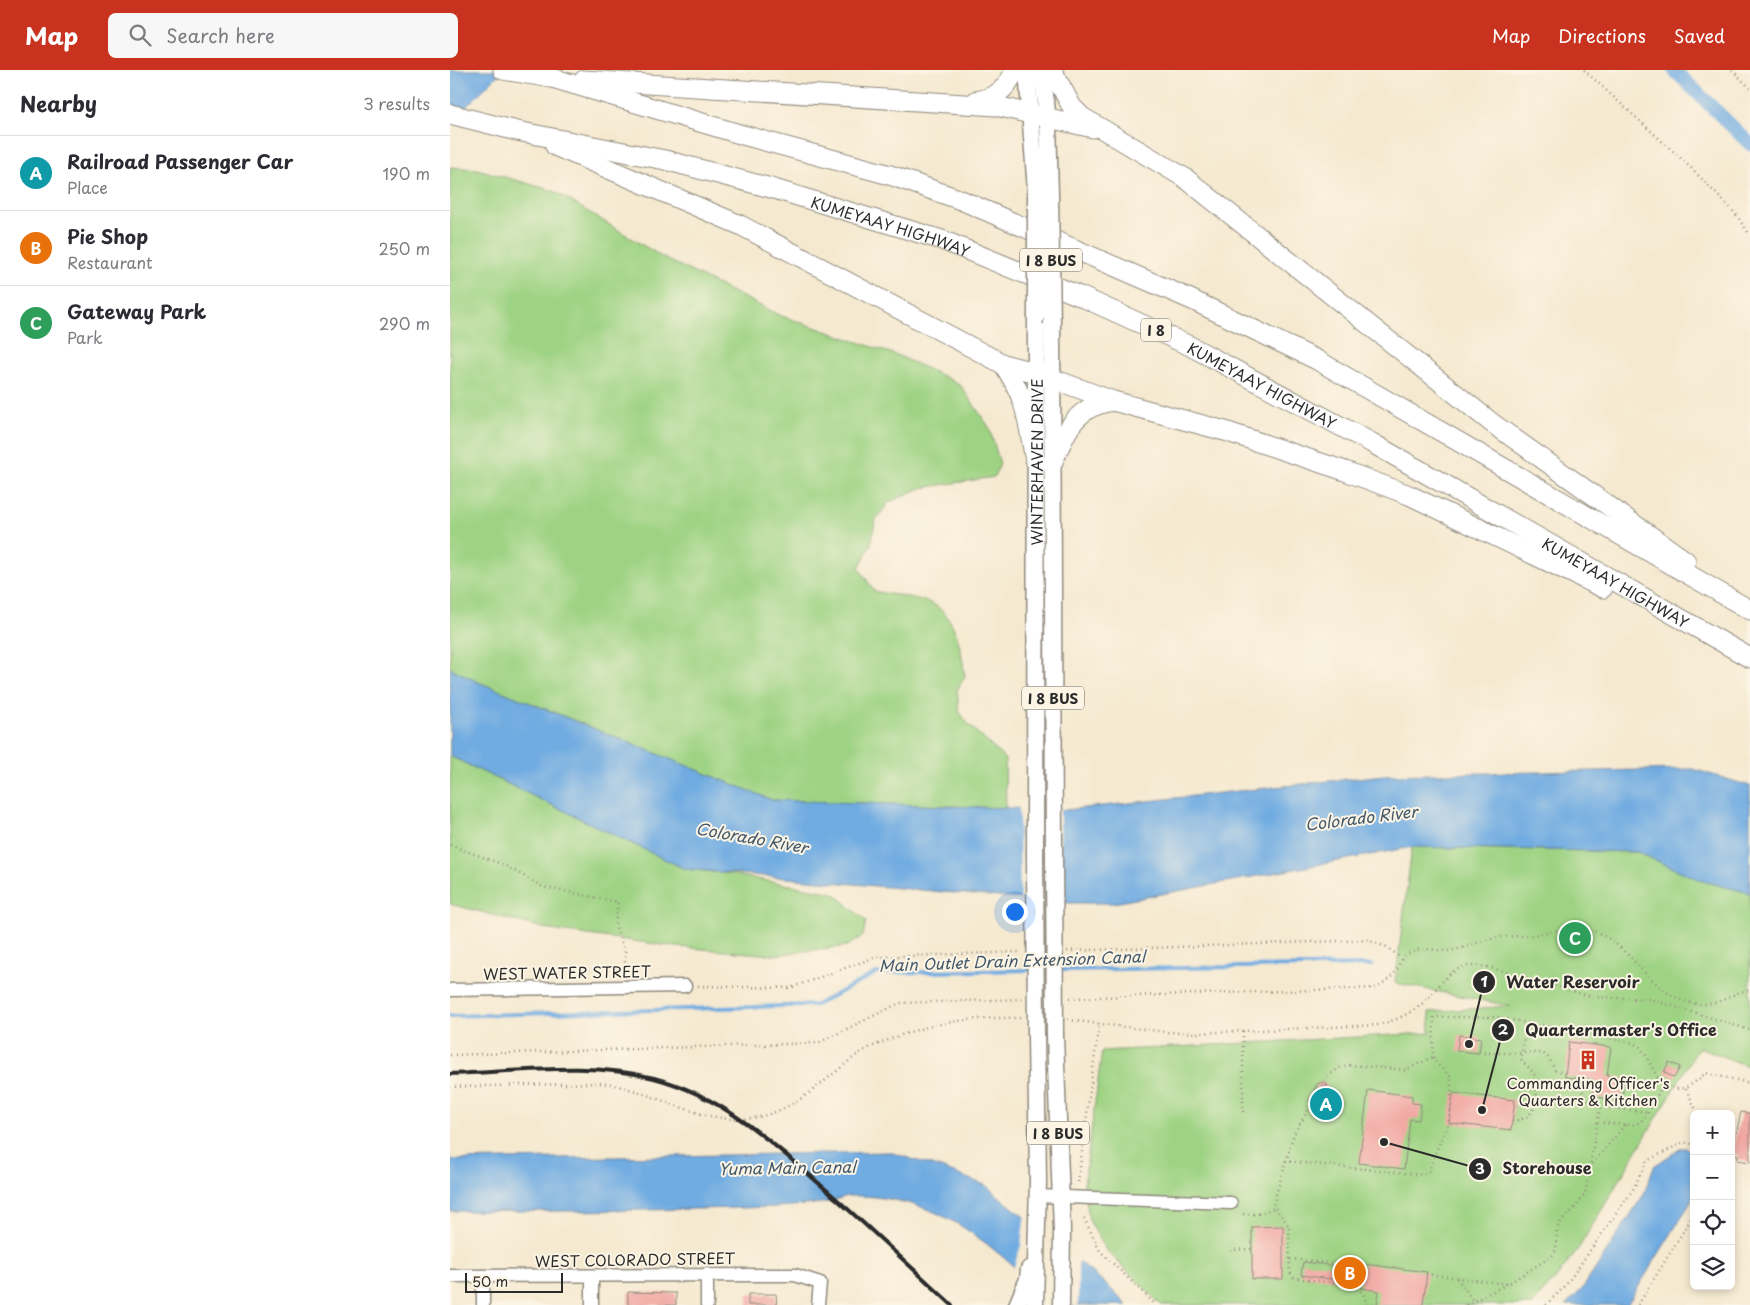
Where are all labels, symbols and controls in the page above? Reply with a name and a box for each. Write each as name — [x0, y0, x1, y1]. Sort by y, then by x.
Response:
search box — [108, 13, 458, 58]
text: Map — [25, 17, 78, 53]
icon: search — [126, 21, 154, 49]
text: Search here — [166, 21, 275, 49]
text: Map — [1492, 22, 1530, 49]
text: Directions — [1558, 22, 1646, 49]
text: Saved — [1674, 22, 1725, 49]
text: Nearby — [20, 87, 97, 119]
text: 3 results — [363, 91, 430, 115]
text: Railroad Passenger Car — [67, 147, 293, 175]
text: A — [30, 161, 42, 185]
text: 190 m — [382, 161, 430, 185]
text: Place — [67, 175, 108, 199]
street label: KUMEYAAY HIGHWAY — [808, 189, 974, 262]
text: Pie Shop — [67, 222, 148, 250]
text: B — [31, 236, 41, 260]
text: 250 m — [379, 236, 430, 260]
road number: I 8 BUS — [1020, 248, 1082, 272]
text: Restaurant — [67, 250, 153, 274]
text: Gateway Park — [67, 297, 206, 325]
text: C — [30, 311, 42, 335]
text: 290 m — [379, 311, 430, 335]
road number: I 8 — [1141, 318, 1171, 342]
text: Park — [67, 325, 103, 349]
street label: KUMEYAAY HIGHWAY — [1184, 335, 1341, 434]
street label: WINTERHAVEN DRIVE — [1024, 379, 1047, 545]
street label: KUMEYAAY HIGHWAY — [1538, 531, 1694, 633]
road number: I 8 BUS — [1022, 686, 1084, 710]
water label: Colorado River — [1303, 798, 1421, 836]
water label: Colorado River — [694, 815, 812, 859]
your location — [1002, 899, 1028, 925]
pin: C — [1559, 919, 1591, 957]
water label: Main Outlet Drain Extension Canal — [878, 943, 1148, 977]
street label: WEST WATER STREET — [483, 959, 652, 985]
callout: Water Reservoir — [1471, 967, 1649, 998]
text: 1 — [1480, 969, 1488, 992]
text: Water Reservoir — [1506, 969, 1640, 993]
callout: Quartermaster's Office — [1490, 1015, 1727, 1046]
text: 2 — [1498, 1017, 1509, 1040]
text: Quartermaster's Office — [1525, 1017, 1717, 1041]
building icon: Commanding Officer's Quarters & Kitchen — [1577, 1049, 1599, 1071]
place label: Commanding Officer's Quarters & Kitchen — [1506, 1071, 1670, 1111]
pin: A — [1310, 1085, 1342, 1123]
map controls — [1690, 1110, 1735, 1290]
button: + — [1690, 1110, 1735, 1155]
road number: I 8 BUS — [1027, 1122, 1089, 1144]
callout: Storehouse — [1468, 1153, 1602, 1184]
water label: Yuma Main Canal — [718, 1154, 858, 1180]
text: Storehouse — [1503, 1155, 1592, 1179]
button: − — [1690, 1155, 1735, 1200]
text: 3 — [1475, 1156, 1485, 1179]
button: locate — [1690, 1200, 1735, 1245]
button: layers — [1690, 1245, 1735, 1290]
street label: WEST COLORADO STREET — [535, 1246, 736, 1272]
pin: B — [1334, 1254, 1366, 1292]
scale bar — [465, 1270, 562, 1293]
text: 50 m — [472, 1271, 508, 1292]

